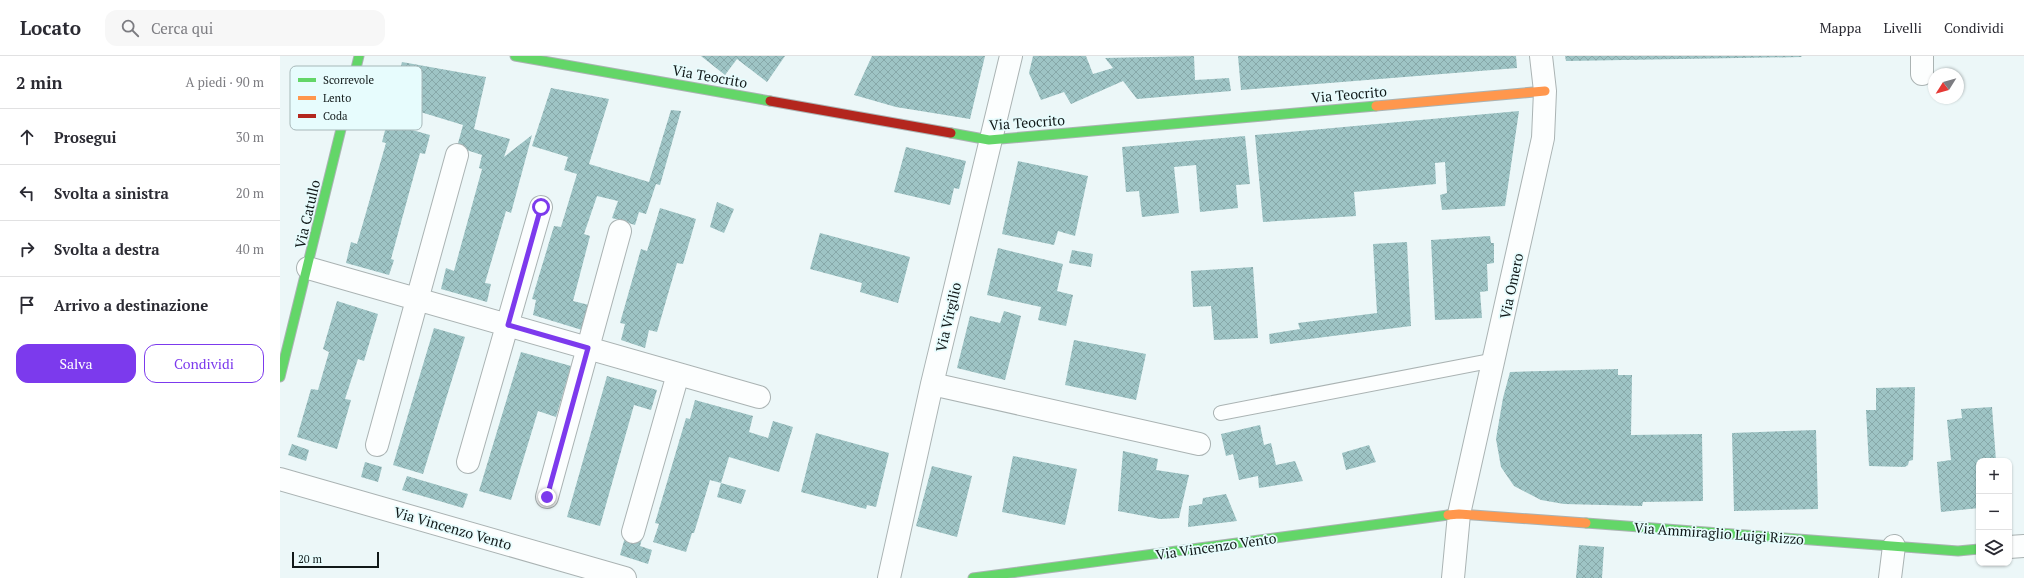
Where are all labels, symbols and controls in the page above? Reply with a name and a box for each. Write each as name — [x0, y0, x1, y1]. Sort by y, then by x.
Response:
search box — [105, 10, 385, 46]
text: Locato — [20, 15, 81, 40]
icon: search — [119, 17, 141, 39]
text: Cerca qui — [151, 18, 213, 38]
text: Mappa — [1819, 18, 1862, 37]
text: Livelli — [1884, 18, 1922, 37]
text: Condividi — [1944, 18, 2004, 37]
street label: Via Teocrito — [671, 60, 749, 92]
legend — [290, 66, 422, 130]
north arrow — [1928, 68, 1964, 104]
text: 2 min — [16, 71, 63, 94]
text: A piedi · 90 m — [186, 73, 264, 91]
text: Scorrevole — [323, 73, 374, 87]
street label: Via Teocrito — [1310, 81, 1388, 107]
text: Lento — [323, 91, 351, 105]
text: Coda — [323, 109, 348, 123]
street label: Via Teocrito — [988, 110, 1066, 134]
icon: ahead — [16, 126, 38, 148]
text: Prosegui — [54, 127, 117, 147]
text: 30 m — [236, 128, 264, 146]
street label: Via Catullo — [290, 178, 324, 250]
icon: left — [16, 182, 38, 204]
text: Svolta a sinistra — [54, 183, 169, 203]
text: 20 m — [236, 184, 264, 202]
route start — [532, 198, 550, 216]
icon: right — [16, 238, 38, 260]
text: Svolta a destra — [54, 239, 160, 259]
text: 40 m — [236, 240, 264, 258]
street label: Via Omero — [1495, 251, 1527, 321]
street label: Via Virgilio — [931, 280, 965, 354]
icon: arrive — [16, 294, 38, 316]
text: Arrivo a destinazione — [54, 295, 208, 315]
button: Salva — [16, 344, 136, 383]
button: Condividi — [144, 344, 264, 383]
map controls — [1976, 458, 2012, 566]
button: + — [1976, 458, 2012, 494]
route end — [538, 488, 556, 506]
button: − — [1976, 494, 2012, 530]
street label: Via Vincenzo Vento — [392, 502, 514, 554]
street label: Via Ammiraglio Luigi Rizzo — [1633, 518, 1805, 548]
street label: Via Vincenzo Vento — [1154, 528, 1278, 564]
button: layers — [1976, 530, 2012, 566]
scale bar — [292, 550, 379, 569]
text: 20 m — [298, 552, 322, 566]

